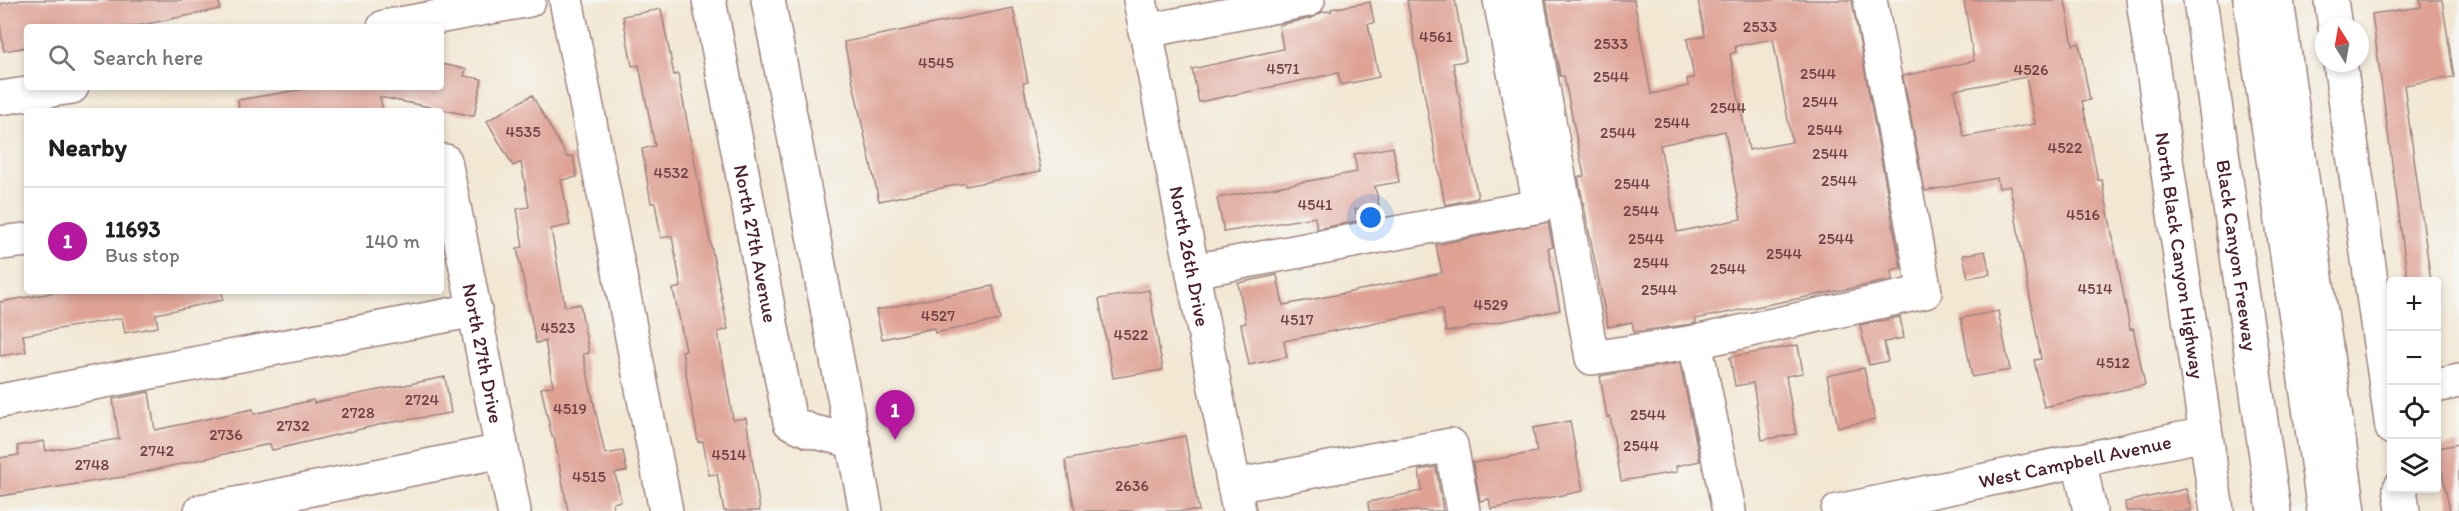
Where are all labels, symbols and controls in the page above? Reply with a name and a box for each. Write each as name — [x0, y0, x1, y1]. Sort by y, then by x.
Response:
house number: 2533 — [1743, 17, 1777, 36]
north arrow — [2315, 18, 2369, 72]
search box — [24, 24, 444, 90]
house number: 4561 — [1419, 27, 1454, 46]
house number: 2533 — [1594, 34, 1628, 53]
icon: search — [45, 41, 78, 74]
text: Search here — [93, 44, 203, 71]
house number: 4545 — [918, 53, 954, 72]
house number: 4571 — [1266, 59, 1300, 78]
house number: 4526 — [2014, 60, 2048, 79]
house number: 2544 — [1800, 64, 1836, 83]
house number: 2544 — [1593, 67, 1629, 86]
house number: 2544 — [1802, 92, 1838, 111]
house number: 2544 — [1710, 98, 1746, 117]
house number: 2544 — [1654, 113, 1690, 132]
house number: 2544 — [1807, 120, 1843, 139]
house number: 4535 — [505, 122, 541, 141]
house number: 2544 — [1600, 123, 1636, 142]
text: Nearby — [48, 131, 127, 163]
street label: North Black Canyon Highway — [2150, 131, 2210, 381]
house number: 4522 — [2048, 138, 2083, 157]
house number: 2544 — [1812, 144, 1848, 163]
street label: Black Canyon Freeway — [2211, 158, 2263, 353]
street label: North 27th Avenue — [729, 162, 783, 325]
house number: 4532 — [653, 163, 689, 182]
house number: 2544 — [1821, 171, 1857, 190]
house number: 2544 — [1614, 174, 1650, 193]
street label: North 26th Drive — [1164, 184, 1215, 329]
house number: 4541 — [1297, 195, 1333, 214]
house number: 2544 — [1623, 201, 1659, 220]
your location — [1356, 203, 1385, 232]
house number: 4516 — [2066, 205, 2100, 224]
text: 11693 — [105, 216, 161, 243]
text: 1 — [63, 229, 72, 253]
text: 140 m — [365, 229, 420, 253]
house number: 2544 — [1628, 229, 1664, 248]
house number: 2544 — [1818, 229, 1854, 248]
text: Bus stop — [105, 243, 180, 267]
house number: 2544 — [1766, 244, 1802, 263]
house number: 2544 — [1633, 253, 1669, 272]
house number: 2544 — [1710, 259, 1746, 278]
map controls — [2387, 277, 2441, 493]
button: + — [2387, 277, 2441, 331]
house number: 4514 — [2077, 279, 2113, 298]
house number: 2544 — [1641, 280, 1677, 299]
street label: North 27th Drive — [457, 281, 508, 425]
house number: 4529 — [1474, 295, 1508, 314]
house number: 4527 — [921, 306, 955, 325]
house number: 4517 — [1280, 310, 1314, 329]
house number: 4523 — [540, 318, 576, 337]
house number: 4522 — [1114, 325, 1149, 344]
button: − — [2387, 331, 2441, 385]
house number: 4512 — [2096, 353, 2131, 372]
button: locate — [2387, 385, 2441, 439]
house number: 2724 — [405, 390, 440, 409]
pin: 1 — [876, 390, 914, 440]
house number: 4519 — [553, 399, 587, 418]
house number: 2728 — [341, 403, 375, 422]
house number: 2544 — [1630, 405, 1666, 424]
house number: 2732 — [276, 416, 310, 435]
house number: 2736 — [209, 425, 243, 444]
street label: West Campbell Avenue — [1976, 429, 2173, 493]
house number: 2544 — [1623, 436, 1659, 455]
button: layers — [2387, 439, 2441, 493]
house number: 2742 — [140, 441, 175, 460]
house number: 4514 — [711, 445, 747, 464]
house number: 2748 — [75, 455, 110, 474]
house number: 4515 — [572, 467, 606, 486]
house number: 2636 — [1115, 476, 1149, 495]

